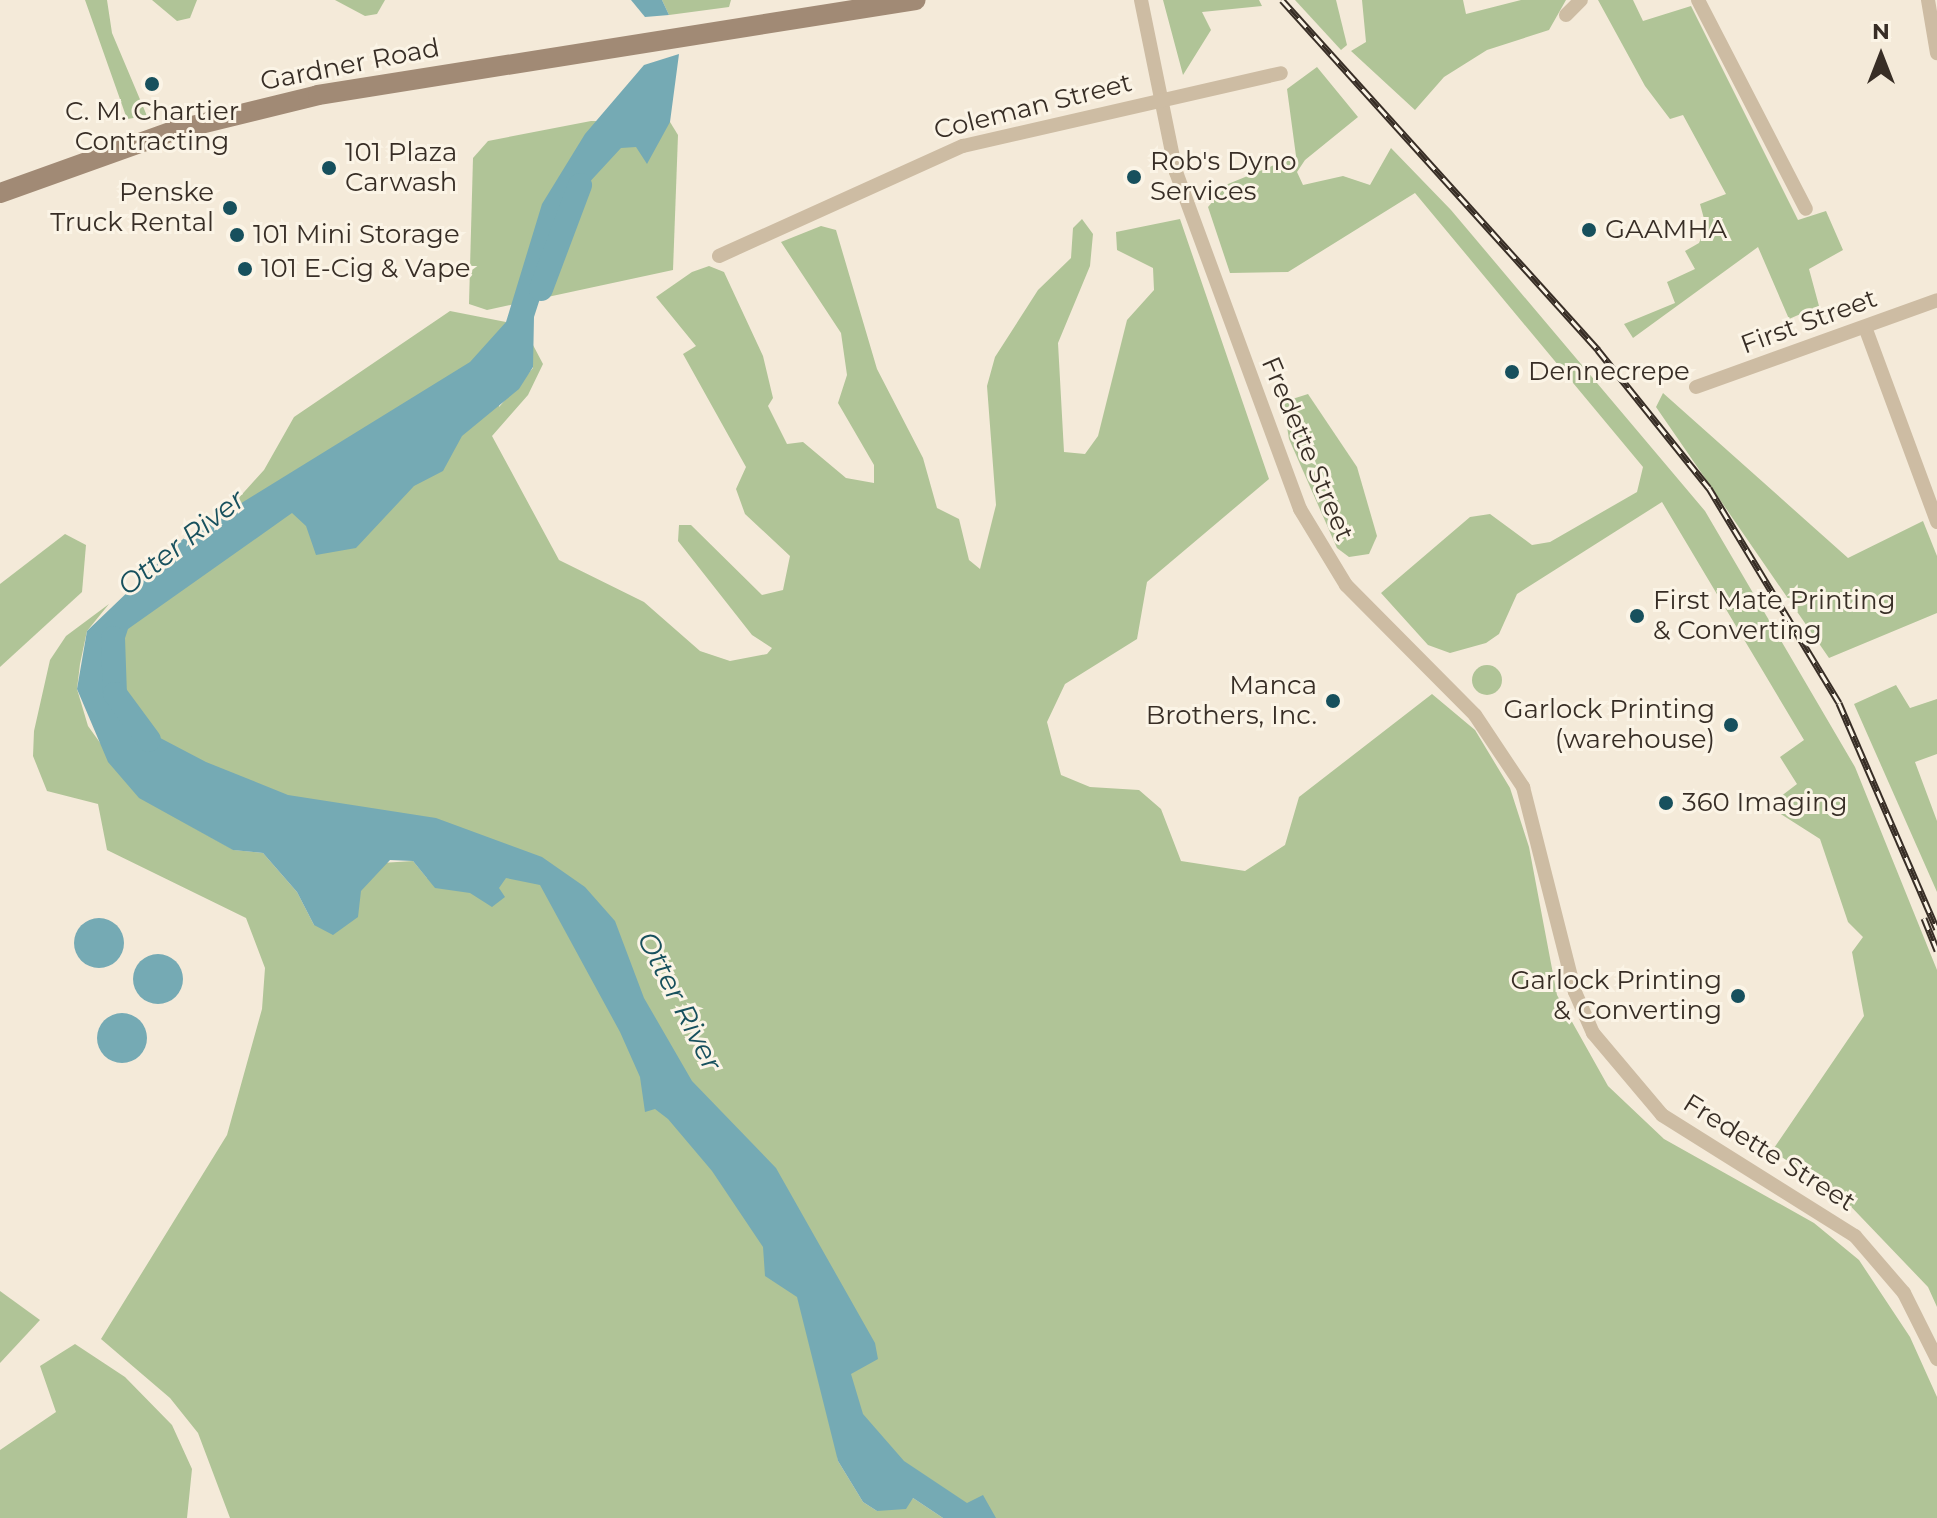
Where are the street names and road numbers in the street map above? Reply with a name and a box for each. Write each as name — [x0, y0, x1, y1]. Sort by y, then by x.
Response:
street label: Gardner Road — [258, 32, 442, 98]
street label: Coleman Street — [931, 67, 1135, 147]
street label: First Street — [1737, 283, 1881, 361]
street label: Fredette Street — [1254, 352, 1360, 546]
street label: Fredette Street — [1677, 1088, 1861, 1218]

